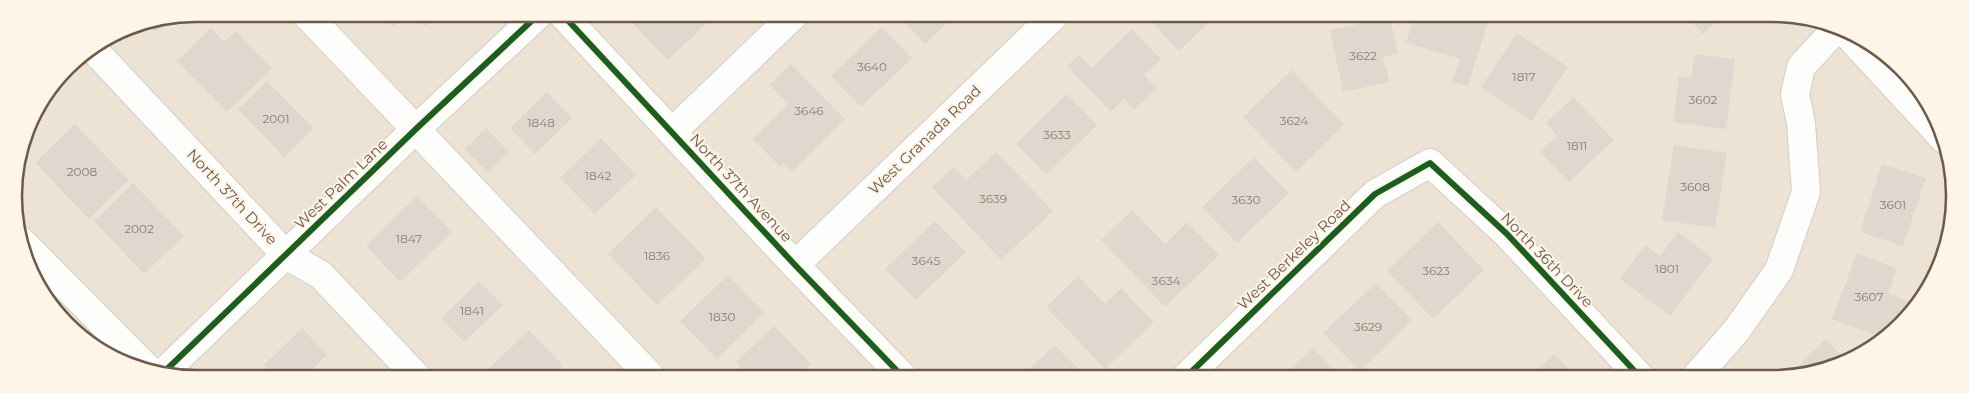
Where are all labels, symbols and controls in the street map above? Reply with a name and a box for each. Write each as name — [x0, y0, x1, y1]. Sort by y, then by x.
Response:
house number: 3622 — [1349, 48, 1377, 63]
house number: 3640 — [857, 59, 887, 74]
house number: 1817 — [1512, 69, 1536, 84]
street label: West Granada Road — [864, 81, 985, 198]
house number: 3602 — [1689, 92, 1718, 107]
house number: 3646 — [794, 103, 824, 118]
house number: 2001 — [262, 111, 290, 126]
house number: 3624 — [1280, 113, 1308, 128]
house number: 1848 — [527, 115, 555, 130]
house number: 3633 — [1043, 127, 1071, 142]
street label: North 37th Avenue — [686, 129, 797, 246]
street label: West Palm Lane — [290, 134, 391, 233]
house number: 1811 — [1567, 138, 1587, 153]
street label: North 37th Drive — [183, 145, 282, 249]
house number: 2008 — [67, 164, 98, 179]
house number: 1842 — [585, 168, 612, 183]
house number: 3608 — [1680, 179, 1710, 194]
house number: 3639 — [979, 191, 1007, 206]
house number: 3630 — [1232, 192, 1260, 207]
street label: West Berkeley Road — [1233, 196, 1354, 314]
house number: 3601 — [1880, 197, 1906, 212]
street label: North 36th Drive — [1497, 208, 1598, 311]
house number: 2002 — [124, 221, 154, 236]
house number: 1847 — [396, 231, 422, 246]
house number: 1836 — [644, 248, 670, 263]
house number: 3645 — [912, 253, 941, 268]
house number: 1801 — [1655, 261, 1679, 276]
house number: 3623 — [1422, 263, 1450, 278]
house number: 3634 — [1152, 273, 1180, 288]
house number: 3607 — [1855, 289, 1884, 304]
house number: 1841 — [460, 303, 484, 318]
house number: 1830 — [709, 309, 735, 324]
house number: 3629 — [1354, 319, 1382, 334]

